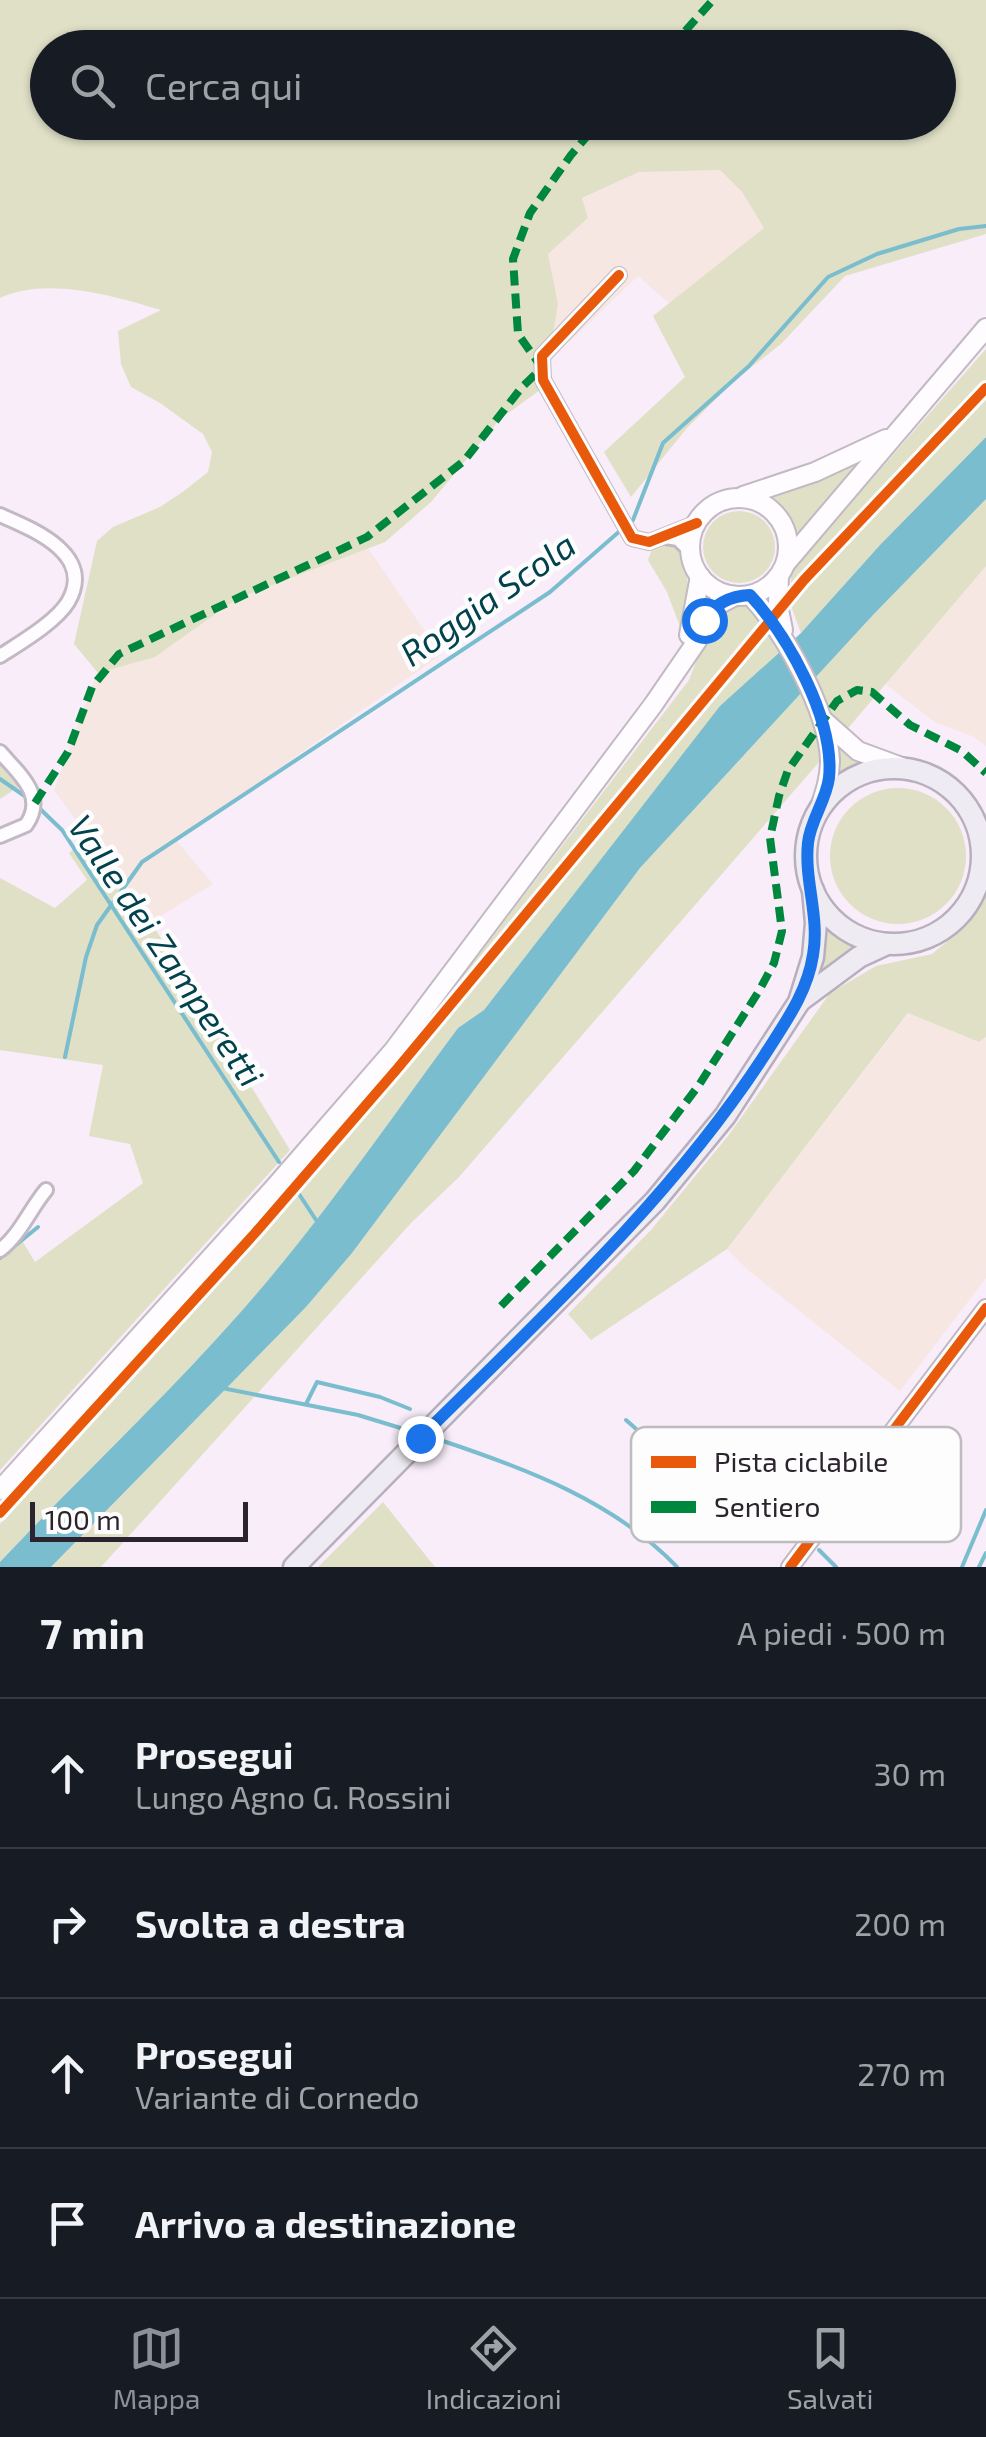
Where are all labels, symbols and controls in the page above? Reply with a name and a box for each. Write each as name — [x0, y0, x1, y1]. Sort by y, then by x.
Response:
search box — [30, 30, 956, 140]
icon: search — [65, 58, 120, 113]
text: Cerca qui — [145, 62, 302, 108]
water label: Roggia Scola — [391, 522, 583, 674]
route start — [682, 598, 728, 644]
water label: Valle dei Zamperetti — [60, 806, 274, 1094]
route end — [398, 1416, 444, 1462]
legend — [631, 1427, 961, 1542]
text: Pista ciclabile — [714, 1444, 888, 1478]
text: Sentiero — [714, 1489, 820, 1523]
scale bar — [30, 1497, 248, 1542]
text: 100 m — [45, 1502, 121, 1536]
text: 7 min — [40, 1607, 145, 1657]
text: A piedi · 500 m — [737, 1613, 946, 1651]
text: Prosegui — [135, 1731, 294, 1777]
icon: ahead — [40, 1746, 95, 1801]
text: 30 m — [874, 1754, 946, 1792]
text: Lungo Agno G. Rossini — [135, 1777, 452, 1815]
icon: right — [40, 1896, 95, 1951]
text: Svolta a destra — [135, 1900, 406, 1946]
text: 200 m — [854, 1904, 946, 1942]
text: Prosegui — [135, 2031, 294, 2077]
icon: ahead — [40, 2046, 95, 2101]
text: 270 m — [857, 2054, 946, 2092]
text: Variante di Cornedo — [135, 2077, 420, 2115]
icon: arrive — [40, 2196, 95, 2251]
text: Arrivo a destinazione — [135, 2200, 516, 2246]
tab: Mappa — [113, 2321, 200, 2415]
tab: Indicazioni — [426, 2321, 562, 2415]
tab: Salvati — [787, 2321, 873, 2415]

